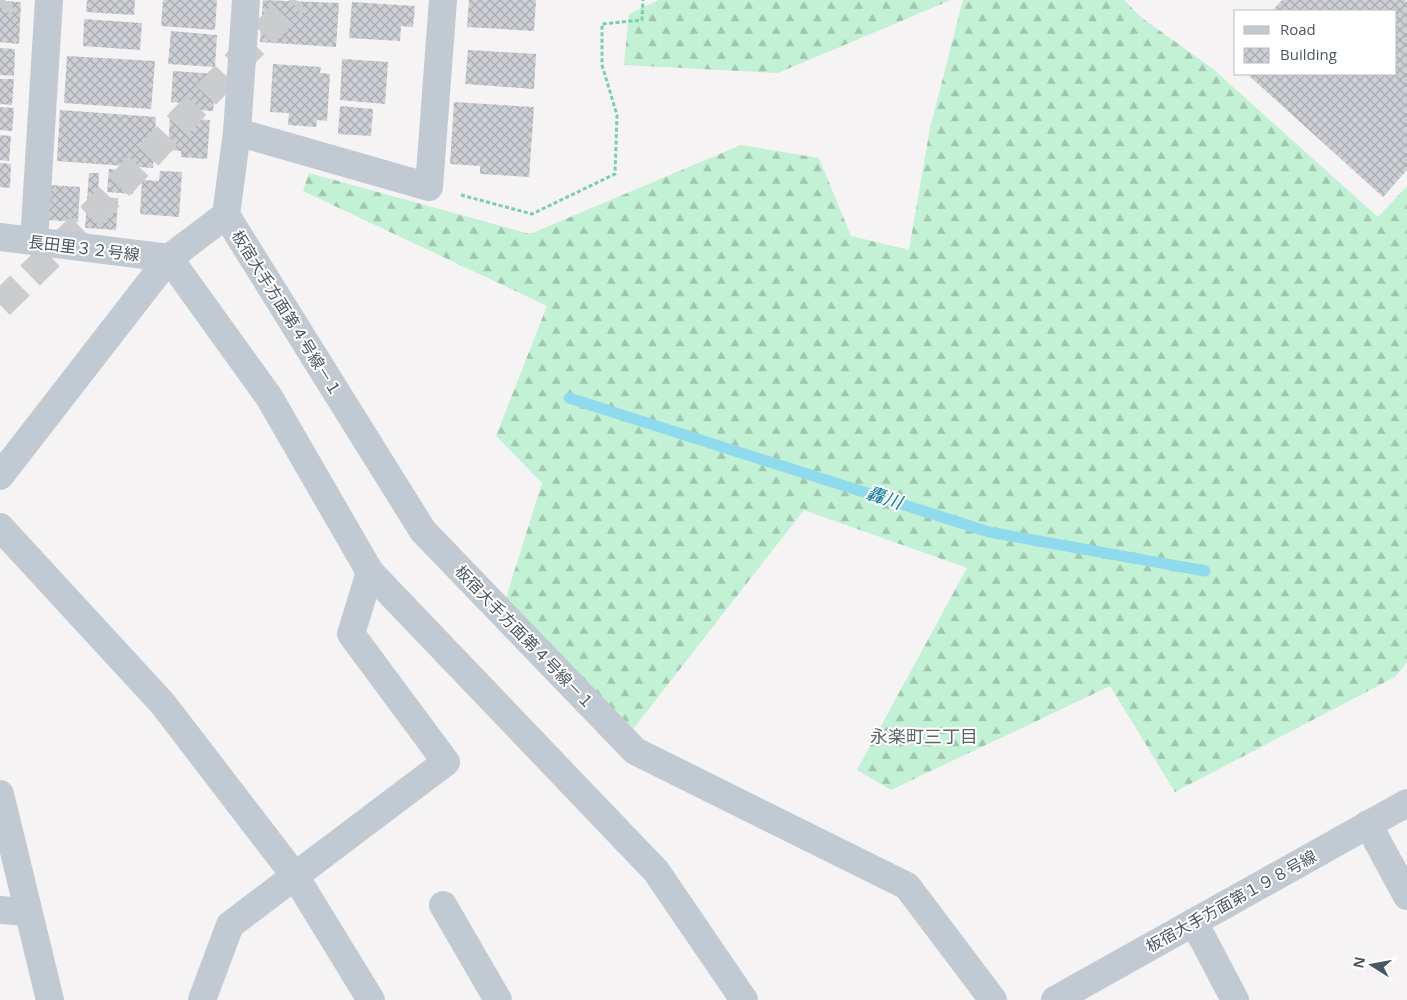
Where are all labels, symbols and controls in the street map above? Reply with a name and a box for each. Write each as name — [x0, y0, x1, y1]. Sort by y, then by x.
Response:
legend — [1234, 10, 1397, 75]
text: Road — [1280, 19, 1316, 39]
text: Building — [1280, 44, 1337, 64]
street label: 板宿大手方面第４号線－１ — [227, 226, 347, 400]
street label: 長田里３２号線 — [27, 230, 141, 266]
water label: 轟川 — [863, 480, 907, 515]
street label: 板宿大手方面第４号線－１ — [450, 560, 600, 714]
district label: 永楽町三丁目 — [870, 724, 978, 748]
street label: 板宿大手方面第１９８号線 — [1142, 845, 1320, 957]
north arrow — [1347, 940, 1397, 990]
text: N — [1348, 955, 1369, 970]

